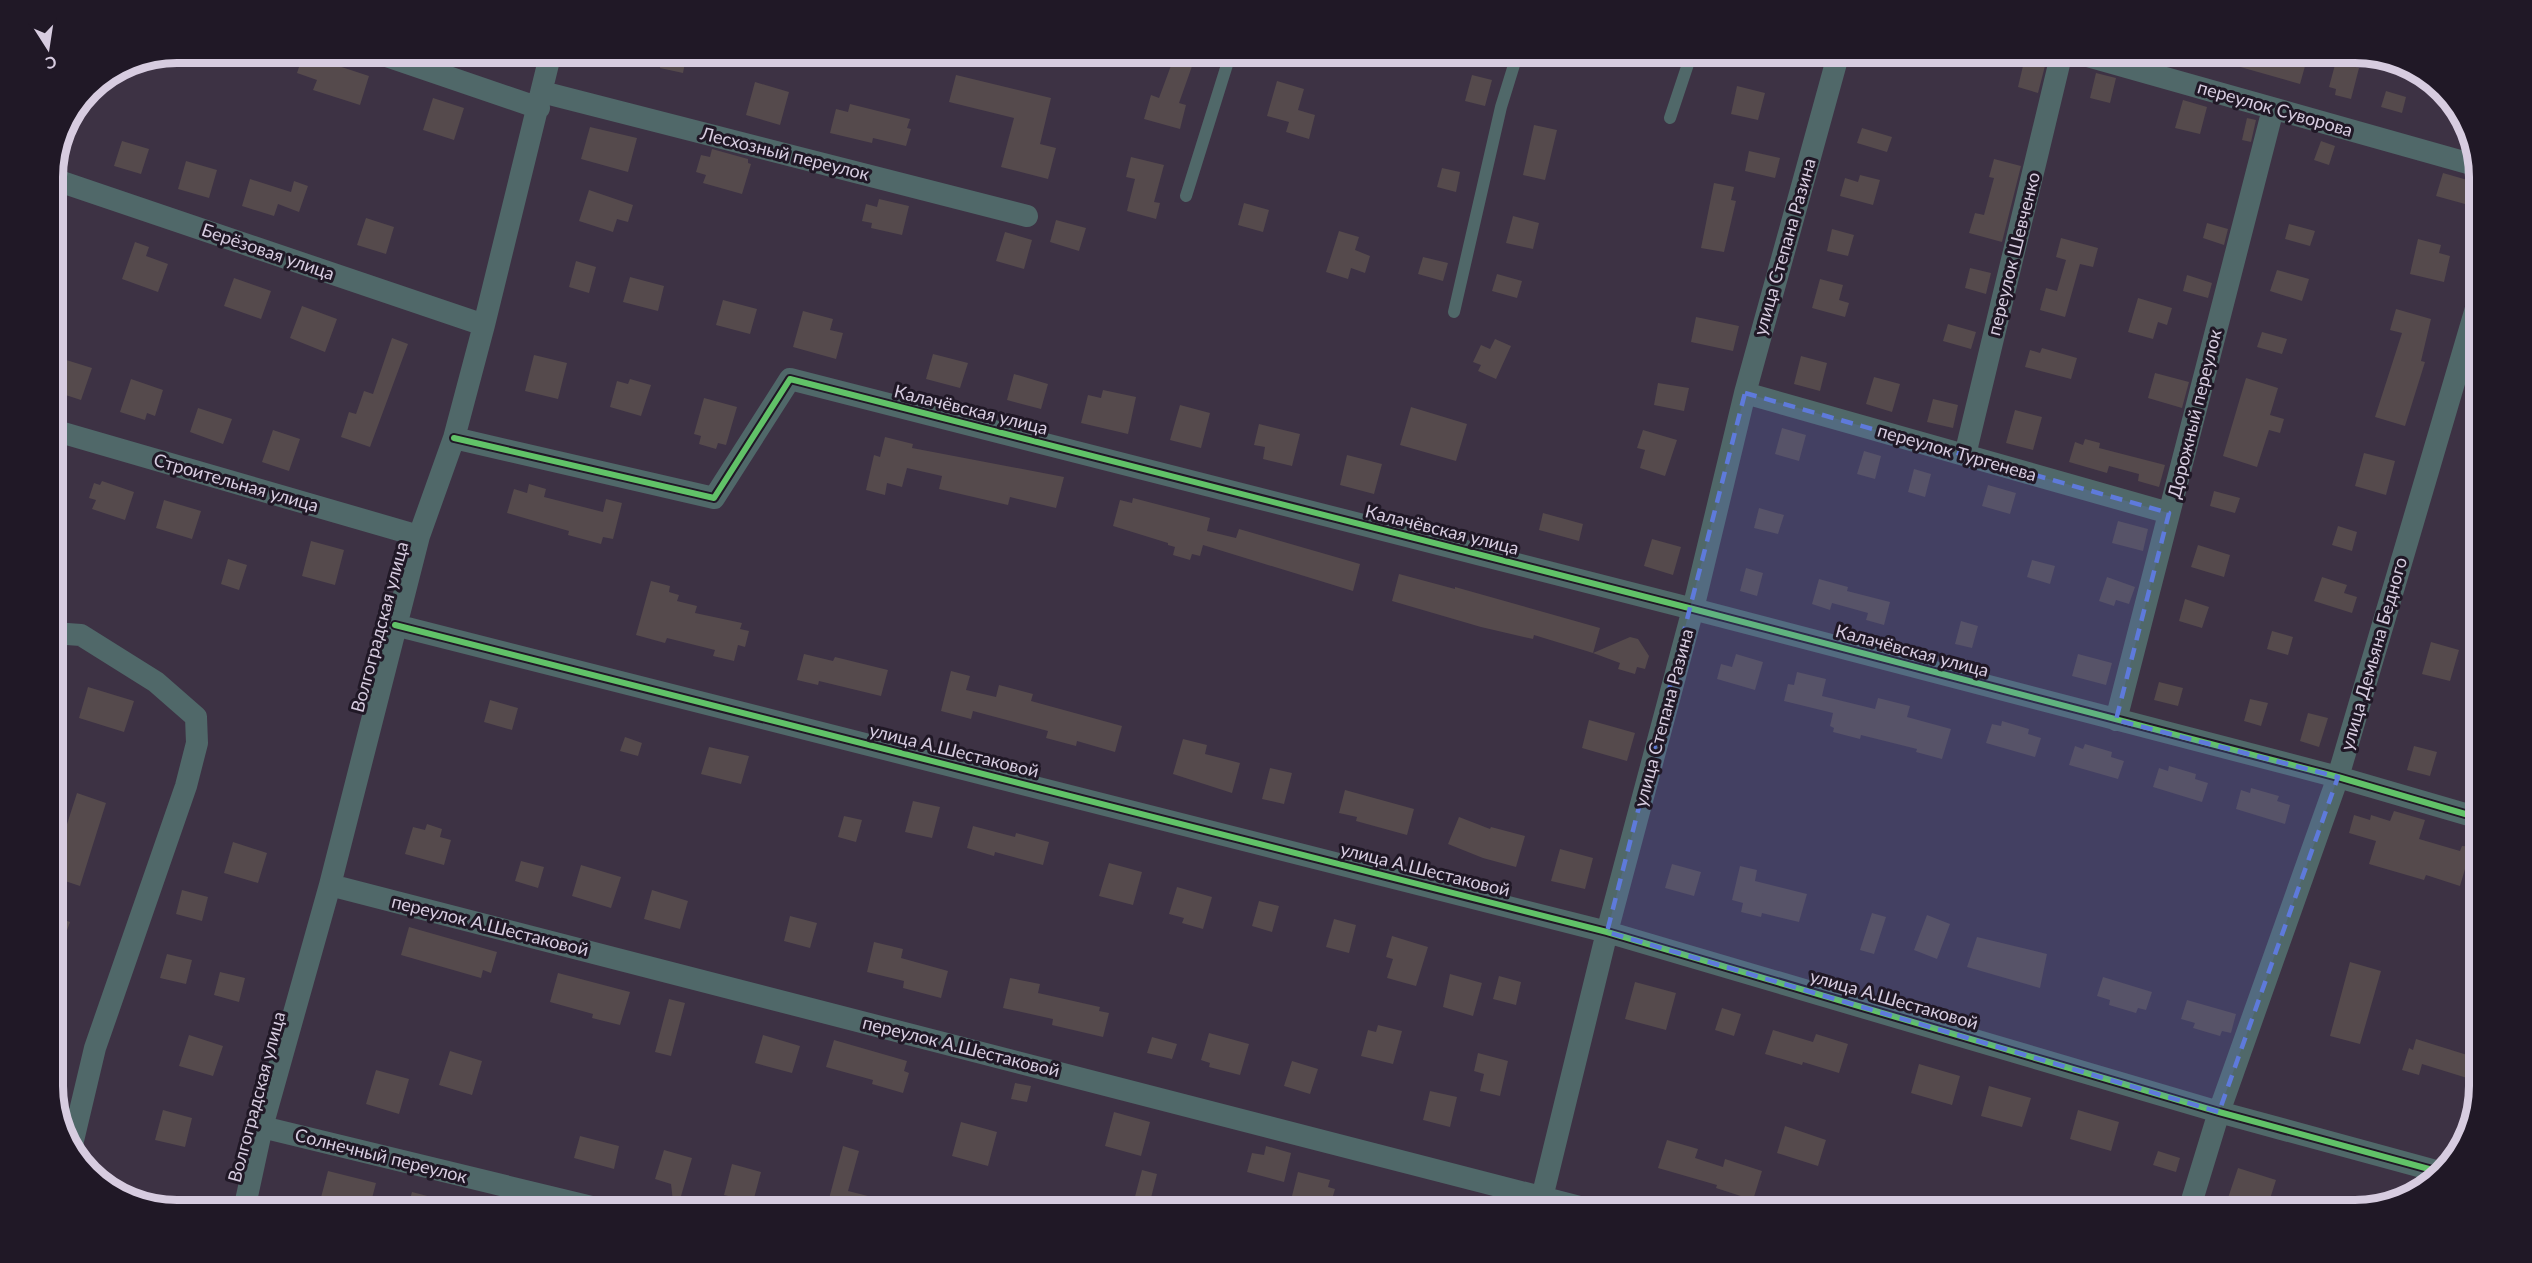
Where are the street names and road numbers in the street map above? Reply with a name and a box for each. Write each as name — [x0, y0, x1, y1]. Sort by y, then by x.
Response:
street label: переулок Суворова — [2195, 75, 2355, 141]
street label: Лесхозный переулок — [698, 121, 873, 185]
street label: улица Степана Разина — [1748, 156, 1820, 338]
street label: переулок Шевченко — [1982, 170, 2044, 338]
street label: Берёзовая улица — [199, 218, 338, 284]
street label: Дорожный переулок — [2162, 326, 2226, 501]
street label: Калачёвская улица — [892, 379, 1050, 439]
street label: переулок Тургенева — [1875, 419, 2039, 485]
street label: Строительная улица — [151, 448, 321, 516]
street label: Калачёвская улица — [1363, 499, 1521, 559]
street label: Волгоградская улица — [346, 539, 412, 715]
street label: улица Демьяна Бедного — [2335, 555, 2411, 753]
street label: Калачёвская улица — [1833, 619, 1991, 681]
street label: улица Степана Разина — [1629, 626, 1697, 809]
street label: улица А.Шестаковой — [867, 718, 1041, 782]
street label: улица А.Шестаковой — [1338, 837, 1512, 901]
street label: переулок А.Шестаковой — [389, 890, 591, 960]
street label: улица А.Шестаковой — [1808, 964, 1981, 1034]
street label: Волгоградская улица — [223, 1009, 289, 1185]
street label: переулок А.Шестаковой — [860, 1011, 1062, 1081]
street label: Солнечный переулок — [293, 1123, 470, 1187]

